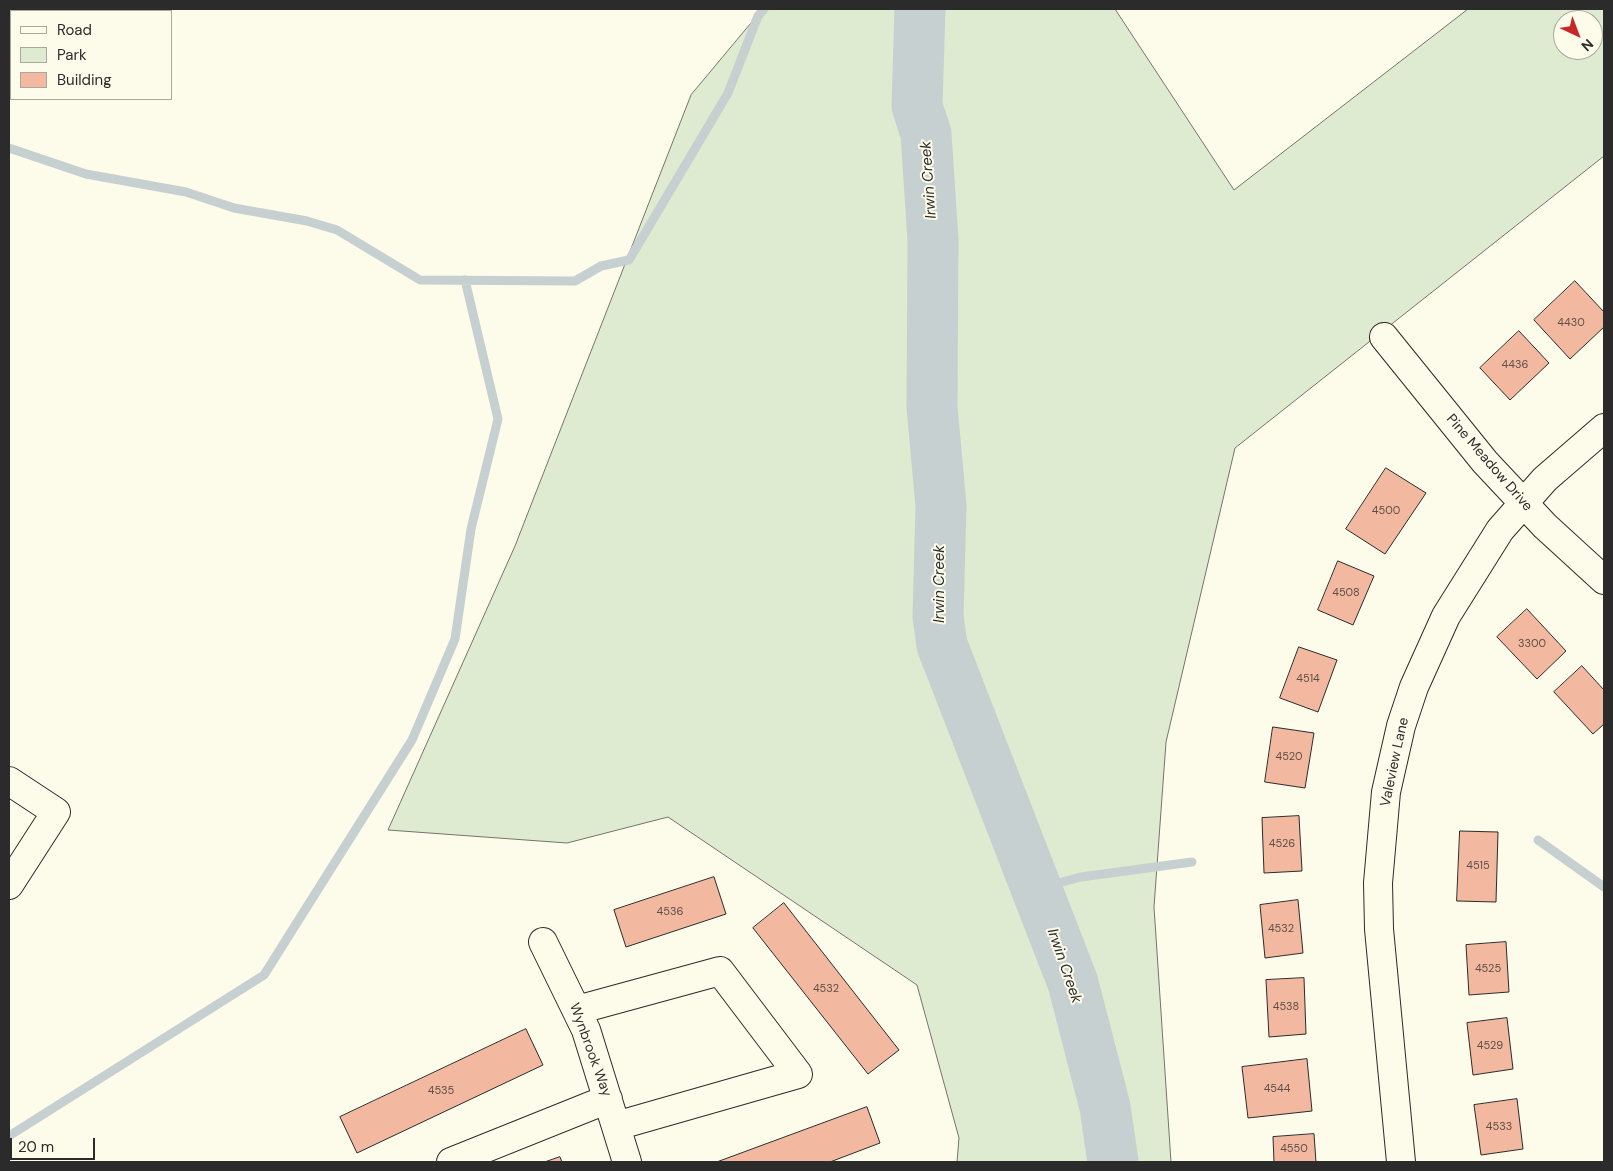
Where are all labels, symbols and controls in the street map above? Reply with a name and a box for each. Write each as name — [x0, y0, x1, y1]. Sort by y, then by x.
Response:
legend — [10, 10, 172, 100]
north arrow — [1553, 10, 1603, 60]
text: Road — [57, 20, 92, 40]
text: N — [1578, 35, 1597, 55]
text: Park — [57, 45, 87, 65]
text: Building — [57, 70, 112, 90]
water label: Irwin Creek — [917, 141, 941, 219]
house number: 4430 — [1557, 316, 1585, 330]
house number: 4436 — [1502, 358, 1528, 372]
street label: Pine Meadow Drive — [1442, 411, 1536, 515]
house number: 4500 — [1372, 504, 1400, 518]
water label: Irwin Creek — [931, 545, 949, 623]
house number: 4508 — [1332, 586, 1360, 600]
house number: 3300 — [1518, 637, 1546, 651]
house number: 4514 — [1296, 672, 1320, 686]
street label: Valeview Lane — [1377, 716, 1413, 808]
house number: 4520 — [1276, 750, 1302, 764]
house number: 4526 — [1269, 837, 1295, 851]
house number: 4515 — [1466, 859, 1490, 873]
house number: 4536 — [657, 905, 683, 919]
house number: 4532 — [1268, 922, 1294, 936]
water label: Irwin Creek — [1043, 926, 1085, 1006]
house number: 4525 — [1475, 962, 1501, 976]
house number: 4532 — [813, 982, 839, 996]
house number: 4538 — [1273, 1000, 1299, 1014]
street label: Wynbrook Way — [565, 1001, 615, 1099]
house number: 4529 — [1477, 1039, 1503, 1053]
house number: 4544 — [1264, 1082, 1290, 1096]
house number: 4535 — [428, 1084, 454, 1098]
house number: 4533 — [1486, 1120, 1512, 1134]
scale bar — [12, 1128, 98, 1160]
text: 20 m — [18, 1137, 54, 1157]
house number: 4550 — [1280, 1142, 1308, 1156]

